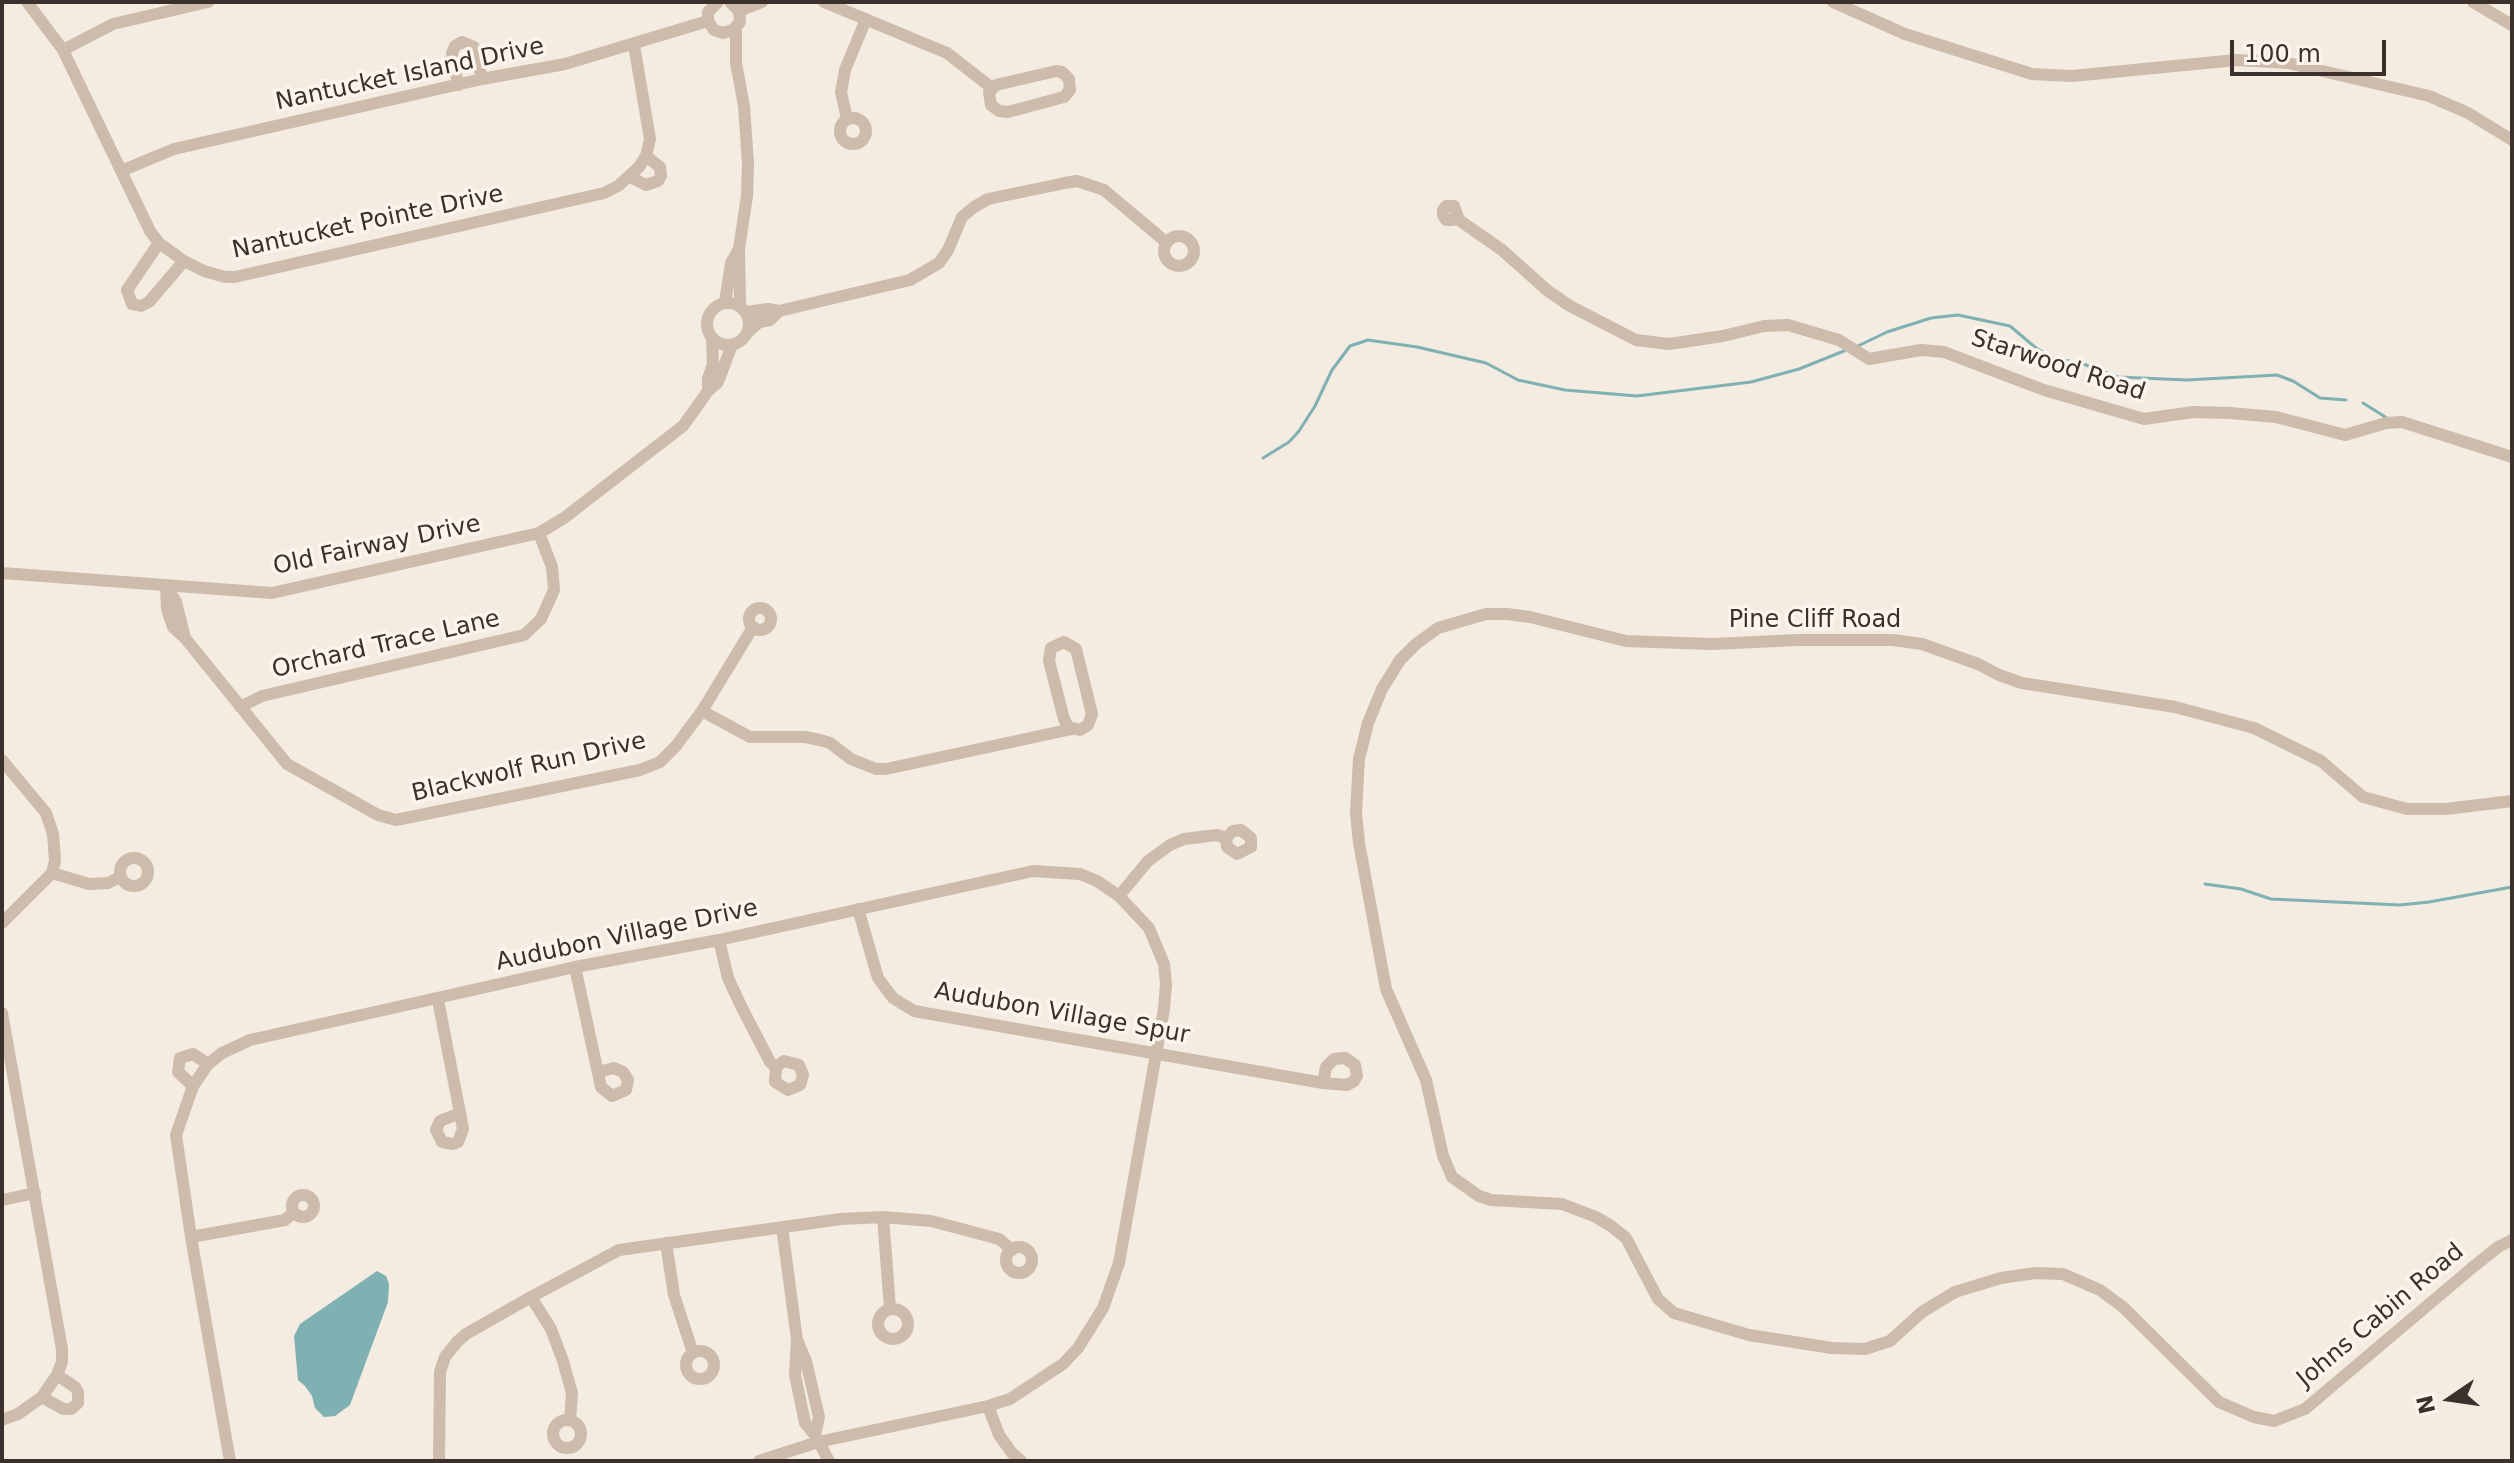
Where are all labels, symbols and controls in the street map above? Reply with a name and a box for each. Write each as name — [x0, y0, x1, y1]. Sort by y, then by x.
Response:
scale bar — [2234, 24, 2390, 74]
street label: Nantucket Island Drive — [273, 32, 547, 118]
text: 100 m — [2244, 40, 2321, 68]
street label: Nantucket Pointe Drive — [230, 180, 506, 266]
street label: Starwood Road — [1967, 324, 2149, 408]
street label: Old Fairway Drive — [271, 510, 483, 582]
street label: Orchard Trace Lane — [269, 605, 503, 685]
street label: Pine Cliff Road — [1729, 607, 1901, 635]
street label: Blackwolf Run Drive — [409, 727, 649, 809]
street label: Audubon Village Drive — [493, 894, 761, 978]
street label: Audubon Village Spur — [932, 977, 1192, 1051]
street label: Johns Cabin Road — [2292, 1238, 2470, 1394]
north arrow — [2410, 1359, 2490, 1439]
text: N — [2412, 1393, 2440, 1416]

